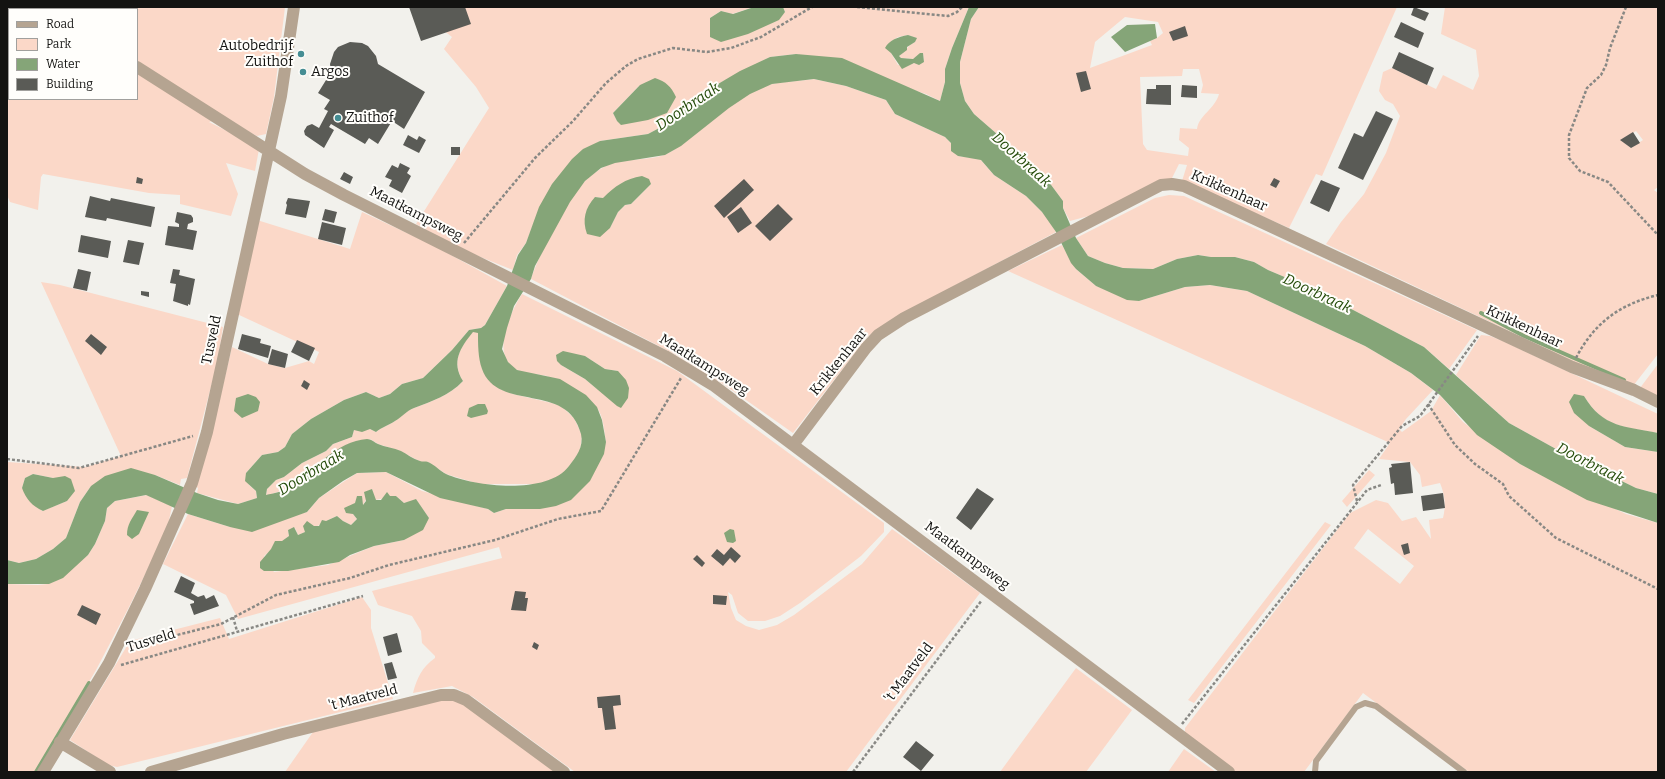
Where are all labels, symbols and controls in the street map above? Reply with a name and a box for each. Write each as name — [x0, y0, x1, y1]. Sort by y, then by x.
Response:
legend — [8, 8, 138, 100]
text: Road — [46, 17, 74, 31]
text: Park — [46, 37, 71, 51]
place label: Autobedrijf Zuithof — [219, 38, 293, 70]
marker: Autobedrijf Zuithof — [296, 49, 306, 59]
text: Water — [46, 57, 80, 71]
place label: Argos — [311, 64, 349, 80]
marker: Argos — [298, 67, 308, 77]
text: Building — [46, 77, 93, 91]
water label: Doorbraak — [653, 79, 723, 135]
place label: Zuithof — [346, 110, 394, 126]
marker: Zuithof — [333, 113, 343, 123]
water label: Doorbraak — [988, 129, 1054, 191]
street label: Krikkenhaar — [1188, 167, 1270, 215]
street label: Maatkampsweg — [367, 183, 465, 245]
water label: Doorbraak — [1280, 270, 1354, 318]
street label: Krikkenhaar — [1483, 302, 1565, 352]
street label: Tusveld — [199, 314, 225, 366]
street label: Krikkenhaar — [807, 325, 871, 399]
street label: Maatkampsweg — [656, 331, 752, 399]
water label: Doorbraak — [1553, 439, 1627, 489]
water label: Doorbraak — [275, 446, 347, 500]
street label: Maatkampsweg — [921, 519, 1013, 593]
street label: Tusveld — [125, 626, 177, 656]
street label: 't Maatveld — [881, 640, 937, 706]
street label: 't Maatveld — [327, 681, 399, 715]

